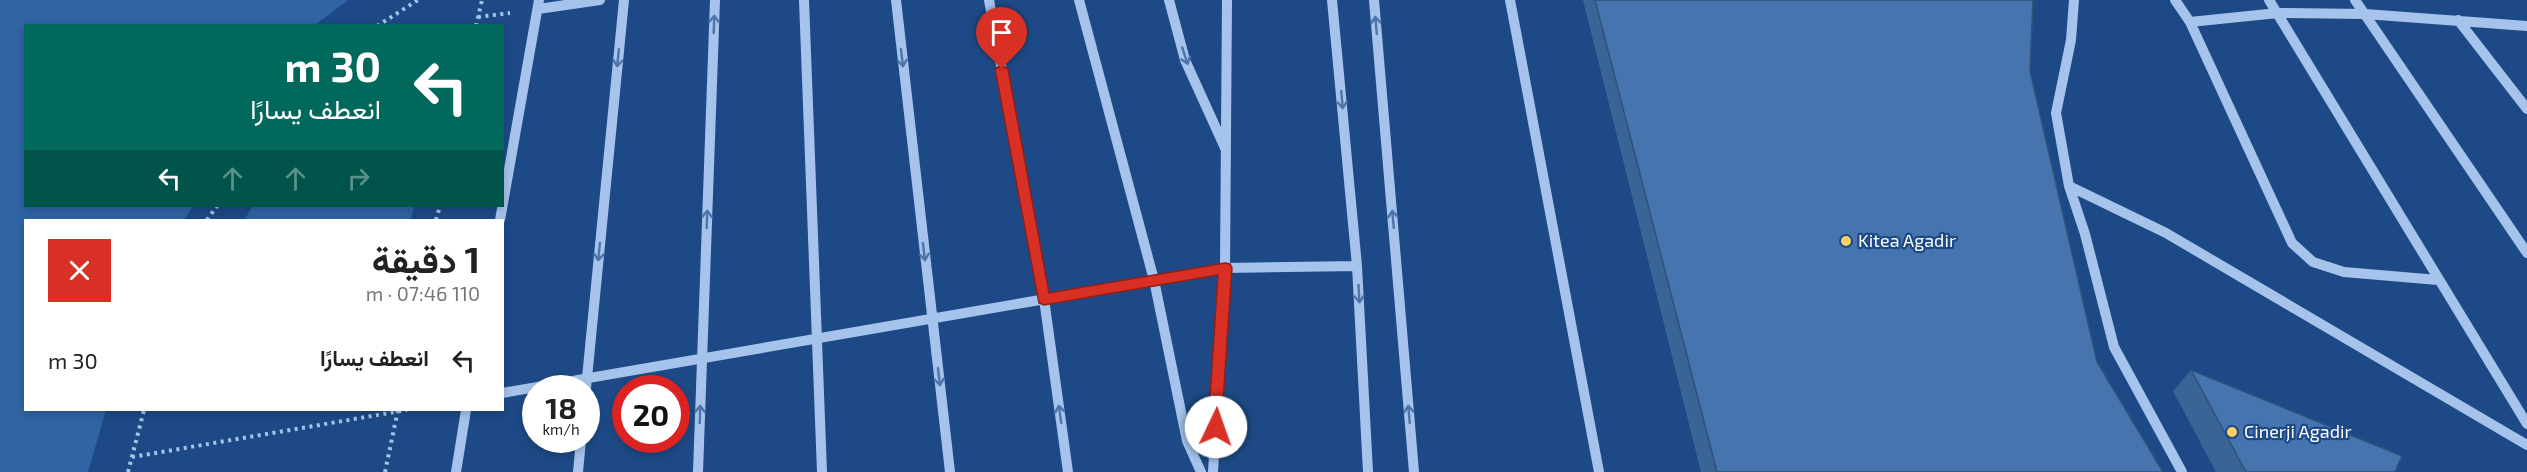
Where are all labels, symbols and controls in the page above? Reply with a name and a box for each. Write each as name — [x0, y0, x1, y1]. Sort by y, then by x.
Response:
pin — [976, 7, 1027, 69]
one-way arrow — [708, 14, 720, 34]
icon: arrive — [985, 16, 1018, 49]
one-way arrow — [1370, 16, 1381, 36]
text: 30 m — [285, 40, 381, 90]
one-way arrow — [1180, 46, 1191, 65]
icon: left — [402, 48, 480, 126]
one-way arrow — [612, 48, 623, 68]
one-way arrow — [897, 48, 908, 68]
one-way arrow — [1337, 90, 1348, 110]
text: انعطف يسارًا — [250, 92, 381, 124]
icon: left — [153, 162, 186, 195]
icon: ahead — [216, 162, 249, 195]
icon: ahead — [279, 162, 312, 195]
icon: right — [342, 162, 375, 195]
one-way arrow — [701, 209, 713, 229]
one-way arrow — [1387, 210, 1398, 230]
place label: Kitea Agadir — [1858, 229, 1956, 251]
marker: Kitea Agadir — [1839, 234, 1853, 248]
text: 1 دقيقة — [372, 237, 480, 280]
button: close — [48, 239, 111, 302]
one-way arrow — [919, 241, 930, 261]
one-way arrow — [593, 242, 604, 262]
text: 110 m · 07:46 — [366, 281, 480, 305]
one-way arrow — [1353, 284, 1364, 304]
text: انعطف يسارًا — [320, 344, 429, 370]
icon: left — [447, 344, 480, 377]
text: 30 m — [48, 347, 98, 373]
one-way arrow — [933, 366, 944, 386]
speed limit sign: 20 — [612, 375, 690, 453]
text: 18 — [545, 389, 577, 425]
position arrow — [1184, 395, 1248, 459]
one-way arrow — [694, 404, 706, 424]
one-way arrow — [1403, 404, 1414, 424]
one-way arrow — [1054, 405, 1065, 424]
text: km/h — [542, 420, 580, 438]
place label: Cinerji Agadir — [2244, 420, 2352, 442]
marker: Cinerji Agadir — [2225, 425, 2239, 439]

